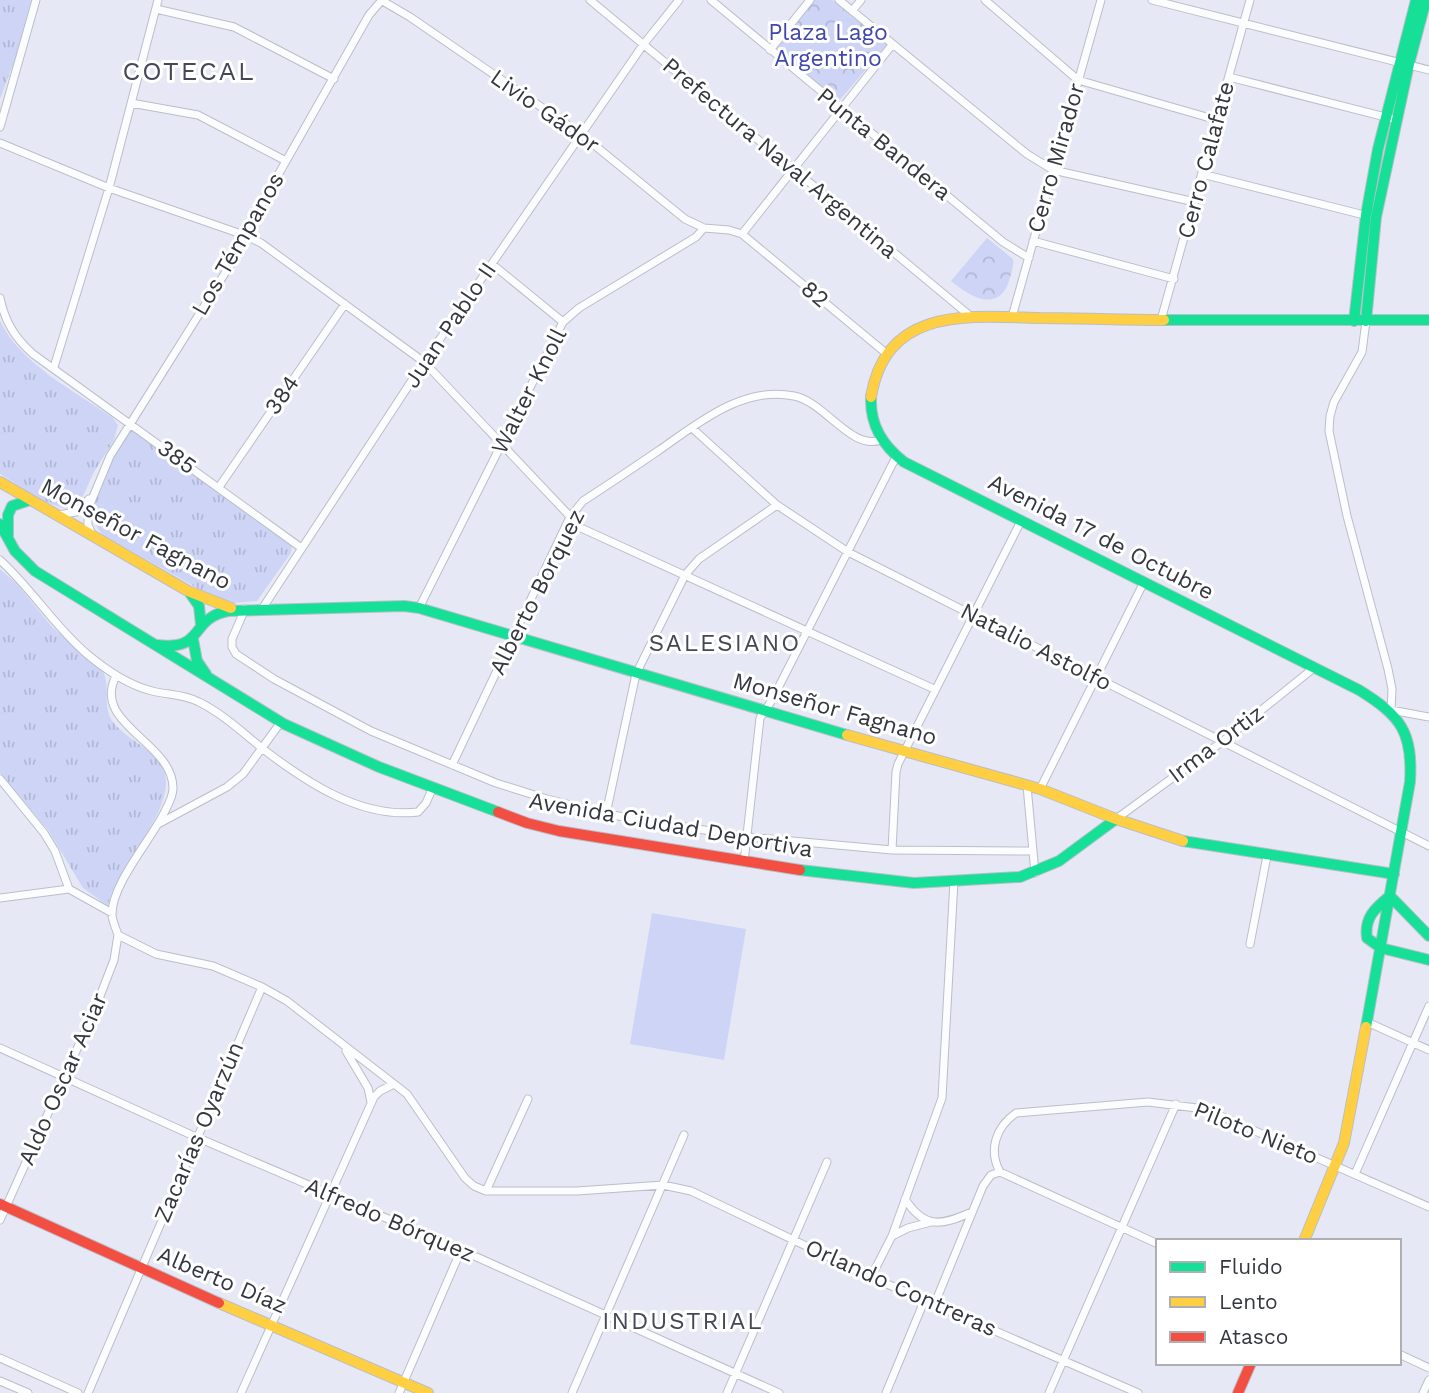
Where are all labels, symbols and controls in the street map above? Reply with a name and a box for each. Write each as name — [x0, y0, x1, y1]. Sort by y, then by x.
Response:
park label: Plaza Lago Argentino — [768, 19, 888, 72]
street label: Prefectura Naval Argentina — [657, 52, 903, 264]
district label: COTECAL — [122, 56, 256, 86]
street label: Livio Gádor — [485, 64, 605, 158]
street label: Cerro Calafate — [1172, 78, 1240, 242]
street label: Cerro Mirador — [1022, 80, 1090, 236]
street label: Punta Bandera — [812, 82, 956, 206]
street label: Los Témpanos — [186, 168, 290, 320]
street label: Juan Pablo II — [398, 257, 502, 393]
street label: 82 — [796, 275, 834, 313]
street label: Walter Knoll — [486, 324, 572, 458]
street label: 384 — [259, 370, 305, 420]
street label: 385 — [152, 434, 202, 480]
street label: Avenida 17 de Octubre — [984, 468, 1218, 606]
street label: Monseñor Fagnano — [36, 473, 236, 595]
street label: Alberto Borquez — [484, 505, 590, 679]
street label: Natalio Astolfo — [956, 597, 1116, 697]
district label: SALESIANO — [649, 629, 801, 657]
street label: Monseñor Fagnano — [730, 667, 940, 751]
street label: Irma Ortiz — [1163, 699, 1269, 789]
street label: Avenida Ciudad Deportiva — [527, 787, 815, 863]
street label: Aldo Oscar Aciar — [13, 989, 113, 1169]
street label: Zacarías Oyarzún — [149, 1038, 249, 1226]
street label: Piloto Nieto — [1190, 1096, 1322, 1170]
street label: Alfredo Bórquez — [301, 1172, 479, 1268]
street label: Orlando Contreras — [801, 1234, 1001, 1342]
legend — [1156, 1239, 1401, 1365]
street label: Alberto Díaz — [153, 1241, 291, 1319]
text: Fluido — [1219, 1254, 1283, 1279]
text: Lento — [1219, 1289, 1278, 1314]
district label: INDUSTRIAL — [602, 1307, 764, 1335]
text: Atasco — [1219, 1324, 1288, 1349]

